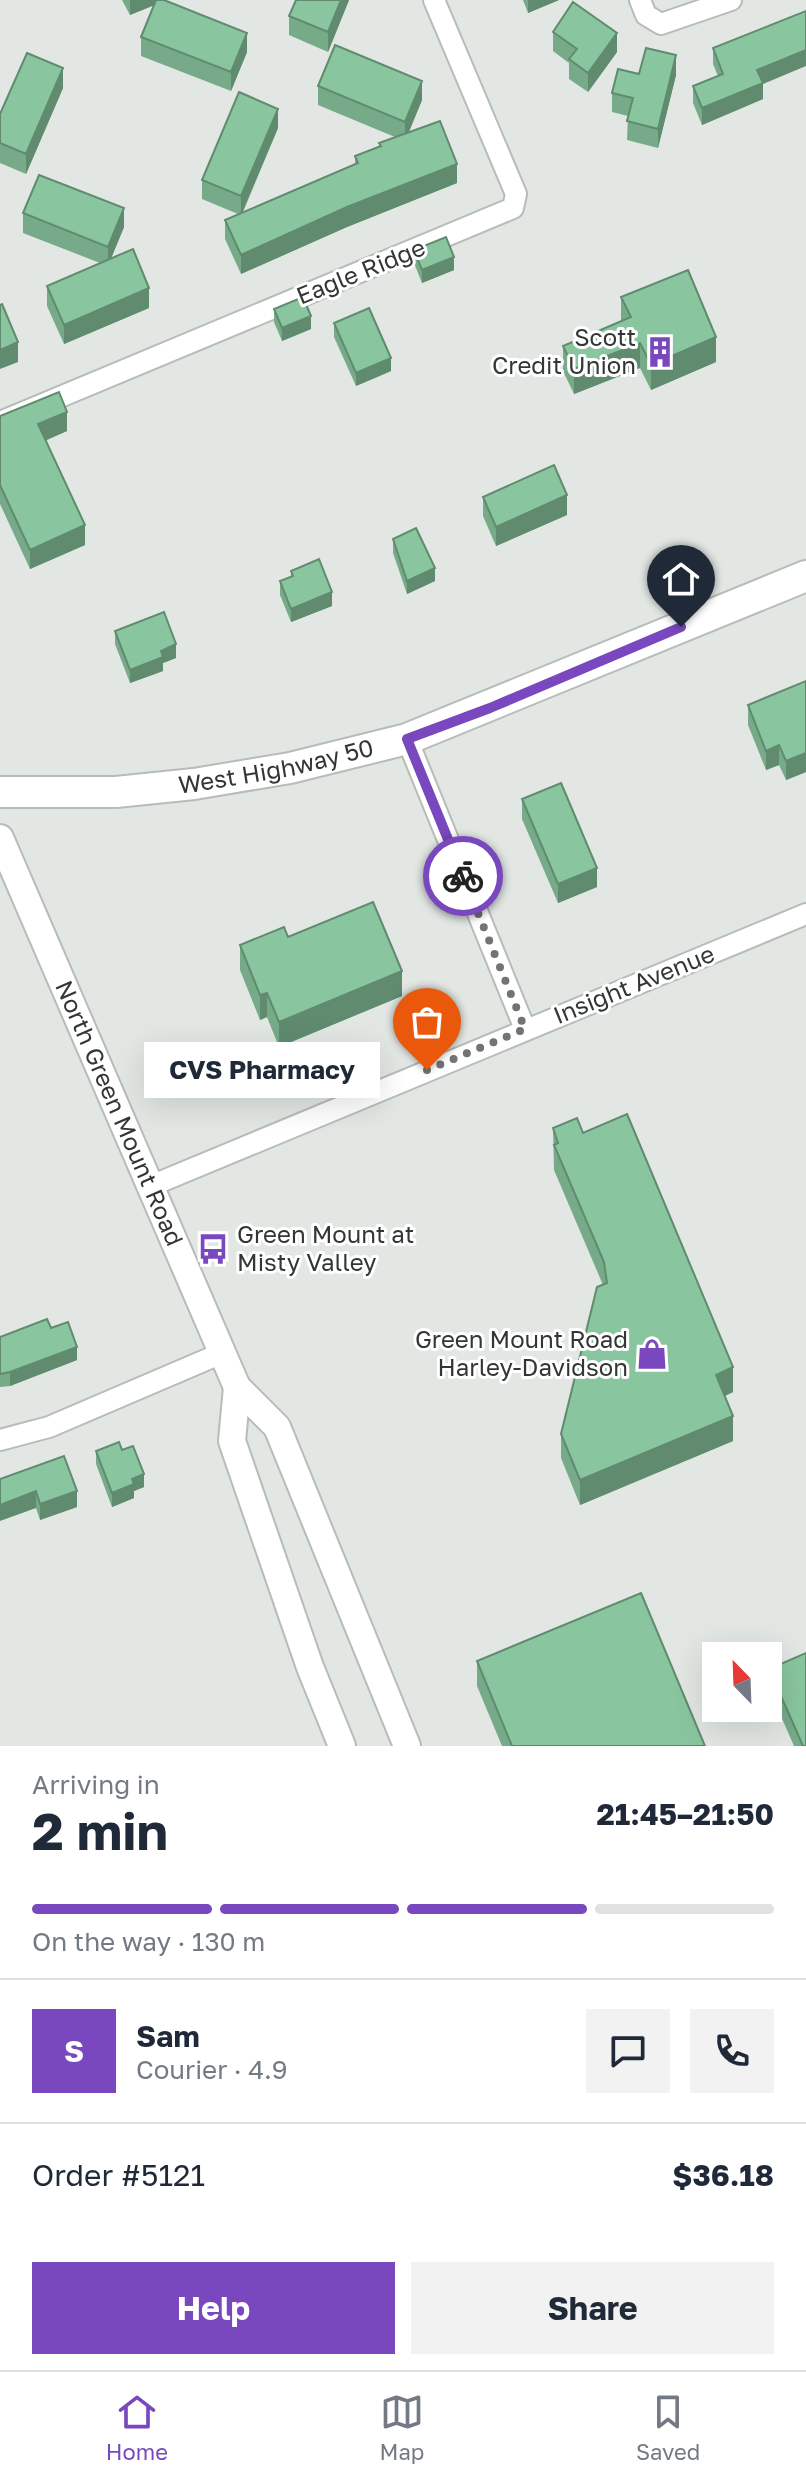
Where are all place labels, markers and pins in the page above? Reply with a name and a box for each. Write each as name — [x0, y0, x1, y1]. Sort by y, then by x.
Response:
place label: Scott Credit Union — [492, 322, 636, 379]
building icon: Scott Credit Union — [643, 335, 677, 369]
pin — [647, 545, 715, 627]
pin — [393, 988, 461, 1070]
callout: CVS Pharmacy — [143, 1042, 379, 1098]
place label: Green Mount at Misty Valley — [237, 1219, 414, 1276]
bus stop icon: Green Mount at Misty Valley — [196, 1232, 230, 1266]
place label: Green Mount Road Harley-Davidson — [415, 1324, 628, 1381]
shop icon: Green Mount Road Harley-Davidson — [635, 1337, 669, 1371]

